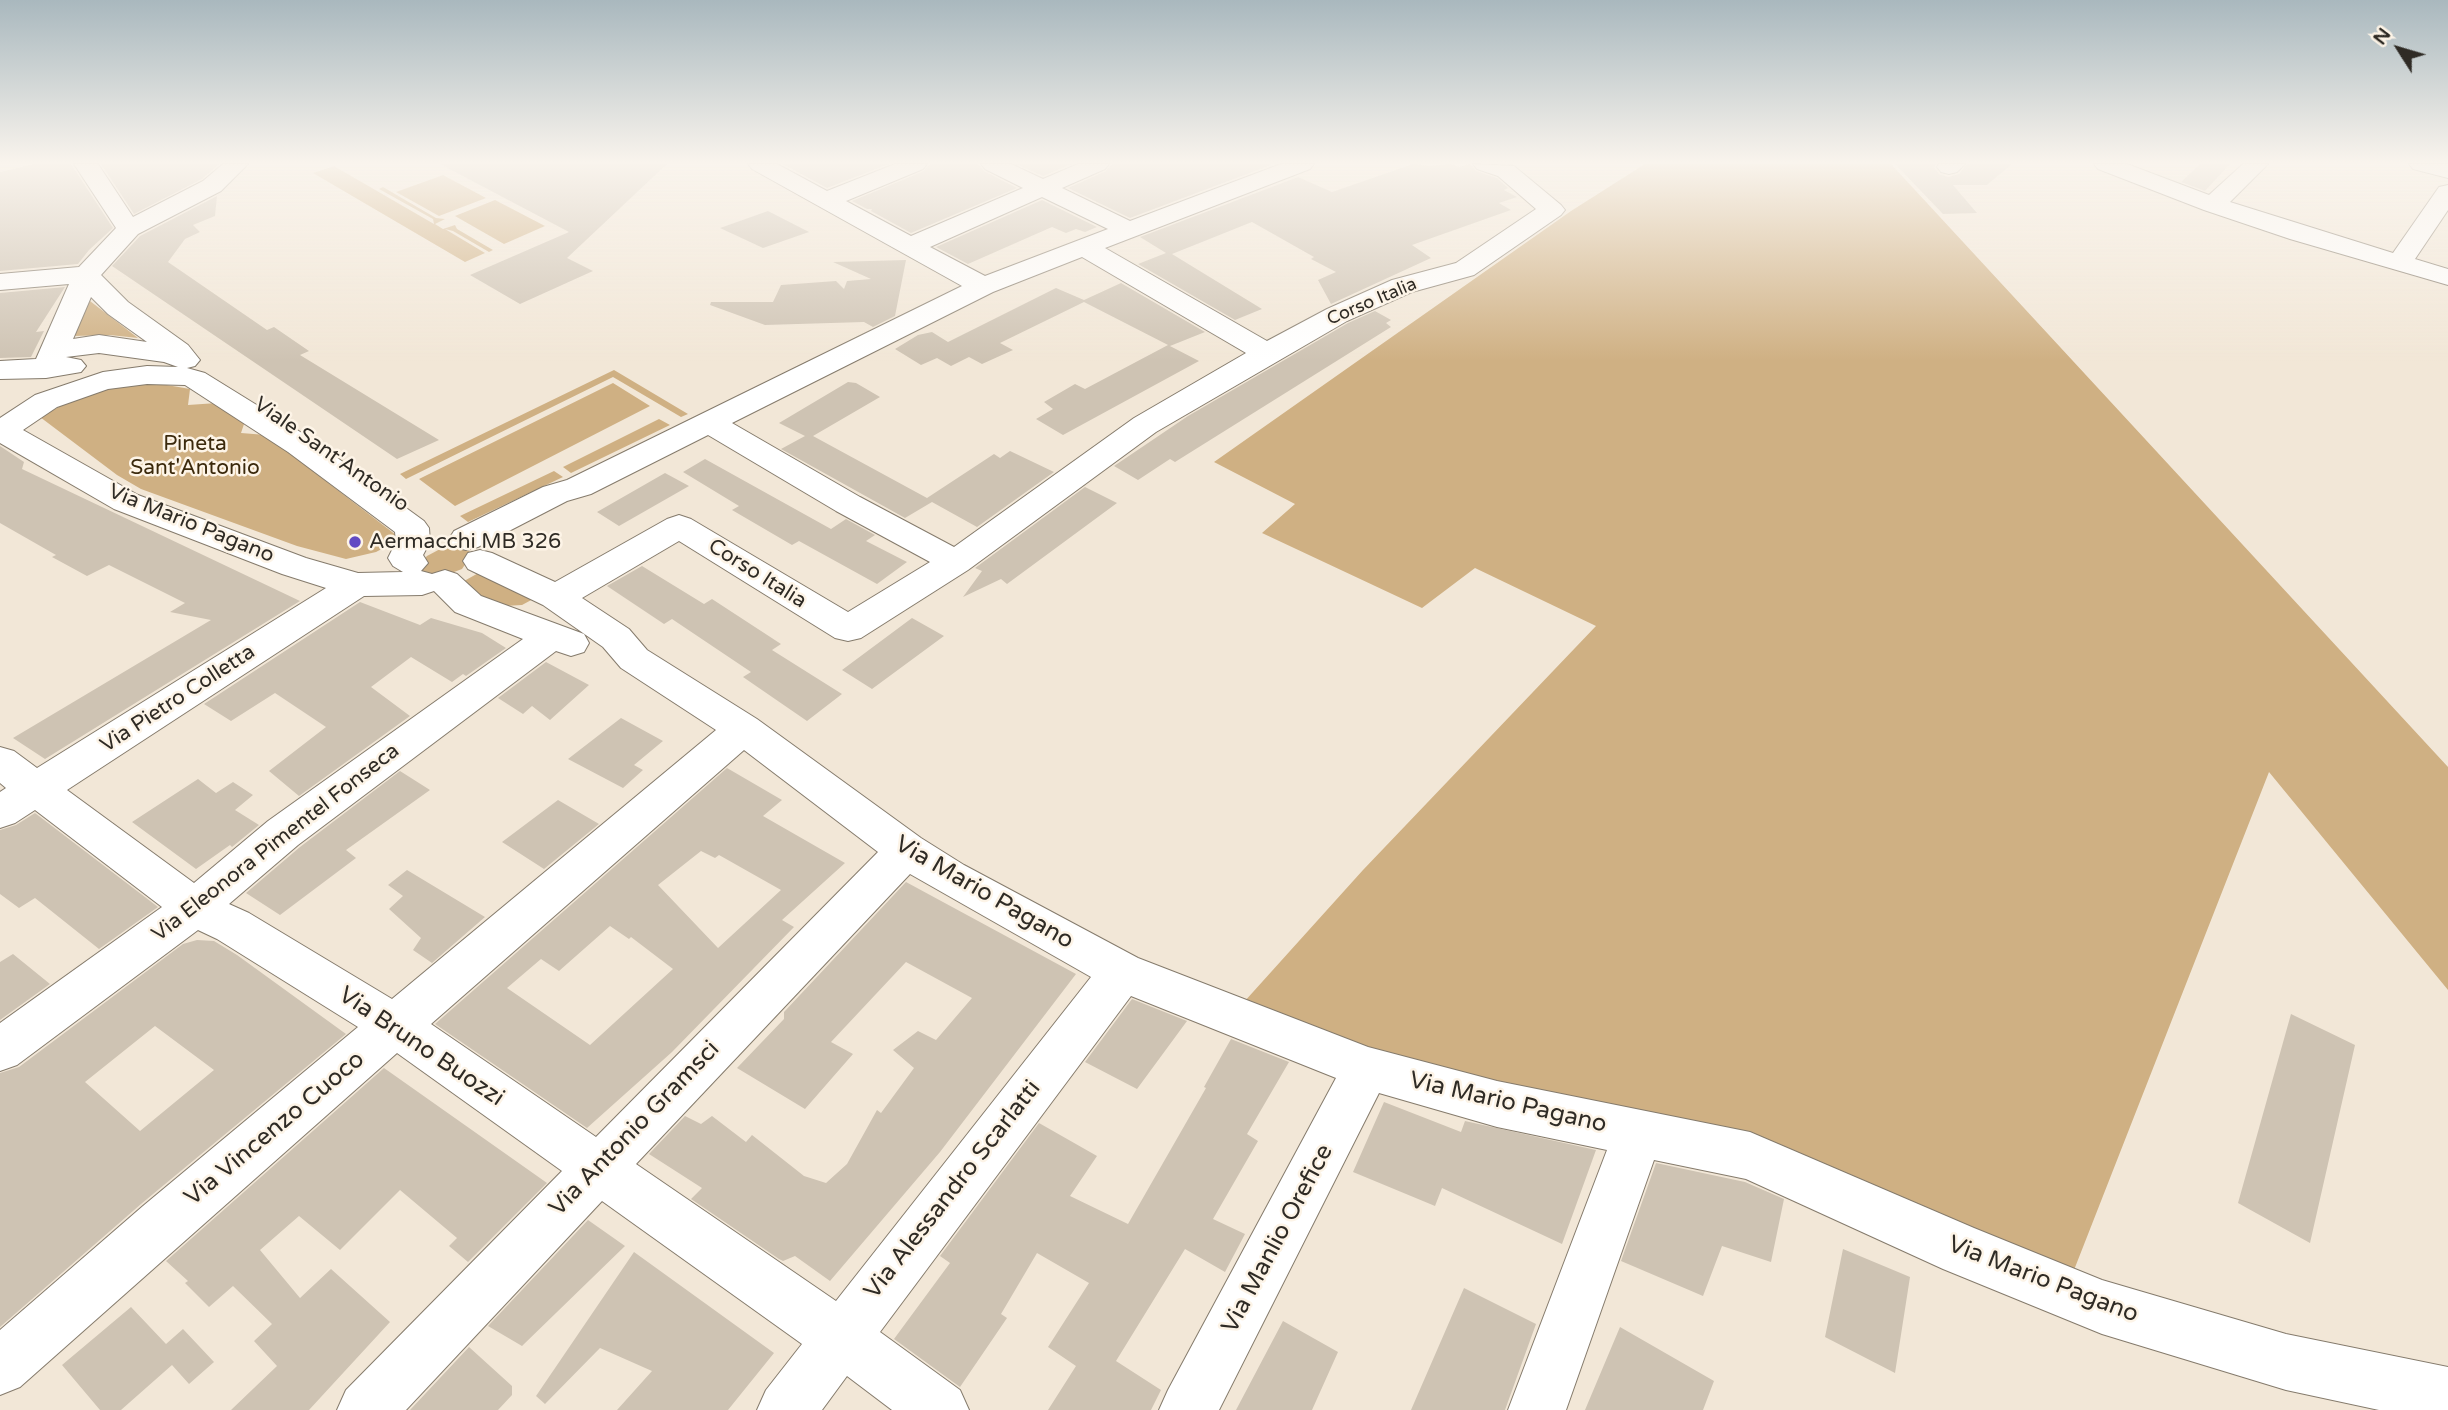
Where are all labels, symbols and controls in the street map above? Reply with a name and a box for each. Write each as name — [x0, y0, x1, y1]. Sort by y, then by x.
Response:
north arrow — [2364, 14, 2434, 84]
text: N — [2369, 24, 2396, 49]
street label: Corso Italia — [1324, 273, 1420, 331]
street label: Viale Sant'Antonio — [249, 392, 413, 518]
park label: Pineta Sant'Antonio — [130, 431, 260, 481]
street label: Via Mario Pagano — [104, 479, 278, 569]
place label: Aermacchi MB 326 — [369, 529, 561, 555]
marker: Aermacchi MB 326 — [347, 534, 363, 550]
street label: Corso Italia — [703, 534, 811, 614]
street label: Via Pietro Colletta — [96, 640, 260, 758]
street label: Via Eleonora Pimentel Fonseca — [147, 739, 405, 947]
street label: Via Mario Pagano — [889, 830, 1079, 956]
street label: Via Bruno Buozzi — [333, 981, 509, 1113]
street label: Via Antonio Gramsci — [544, 1035, 726, 1223]
street label: Via Vincenzo Cuoco — [179, 1045, 371, 1213]
street label: Via Mario Pagano — [1407, 1066, 1609, 1140]
street label: Via Alessandro Scarlatti — [859, 1075, 1047, 1305]
street label: Via Manlio Orefice — [1216, 1140, 1340, 1338]
street label: Via Mario Pagano — [1944, 1230, 2142, 1330]

